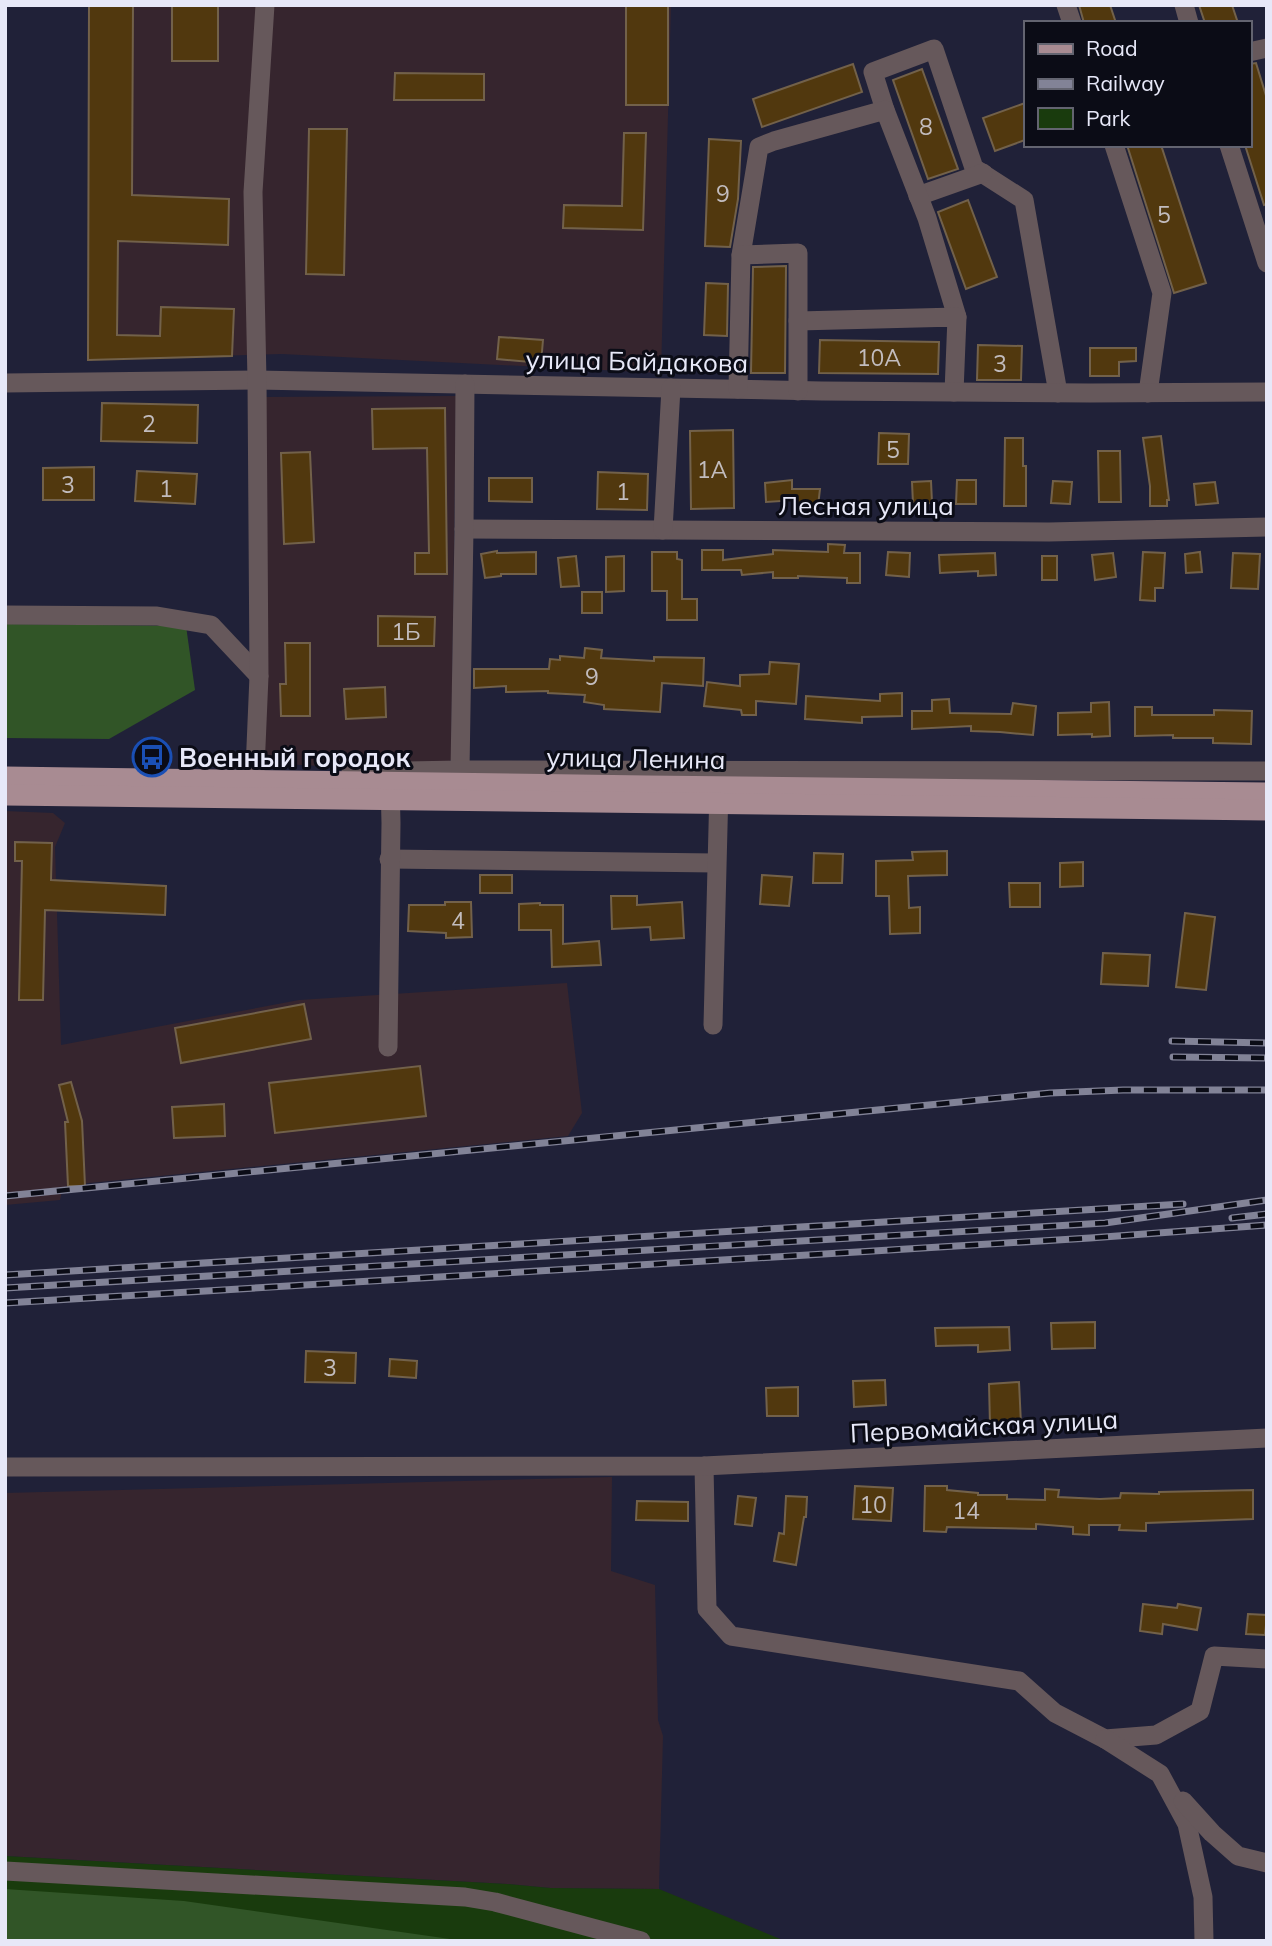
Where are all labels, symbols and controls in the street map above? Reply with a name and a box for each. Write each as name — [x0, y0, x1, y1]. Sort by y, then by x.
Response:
legend — [1024, 21, 1251, 147]
text: Road — [1086, 35, 1137, 61]
text: Railway — [1086, 70, 1165, 96]
text: Park — [1086, 105, 1130, 131]
house number: 8 — [919, 112, 933, 141]
house number: 9 — [716, 179, 730, 208]
house number: 5 — [1157, 200, 1171, 229]
street label: улица Байдакова — [525, 343, 749, 379]
house number: 10А — [857, 343, 901, 372]
house number: 3 — [993, 349, 1007, 378]
house number: 2 — [142, 409, 156, 438]
house number: 5 — [886, 435, 900, 464]
house number: 1А — [697, 455, 727, 484]
house number: 3 — [61, 470, 75, 499]
house number: 1 — [159, 474, 173, 503]
house number: 1 — [616, 477, 630, 506]
street label: Лесная улица — [778, 489, 954, 522]
house number: 1Б — [391, 617, 421, 646]
house number: 9 — [585, 662, 599, 691]
bus stop icon: Военный городок — [131, 736, 173, 778]
street label: улица Ленина — [546, 740, 726, 776]
place label: Военный городок — [179, 741, 410, 774]
house number: 4 — [451, 906, 465, 935]
house number: 3 — [323, 1353, 337, 1382]
street label: Первомайская улица — [849, 1402, 1119, 1450]
house number: 10 — [859, 1490, 887, 1519]
house number: 14 — [952, 1496, 980, 1525]

